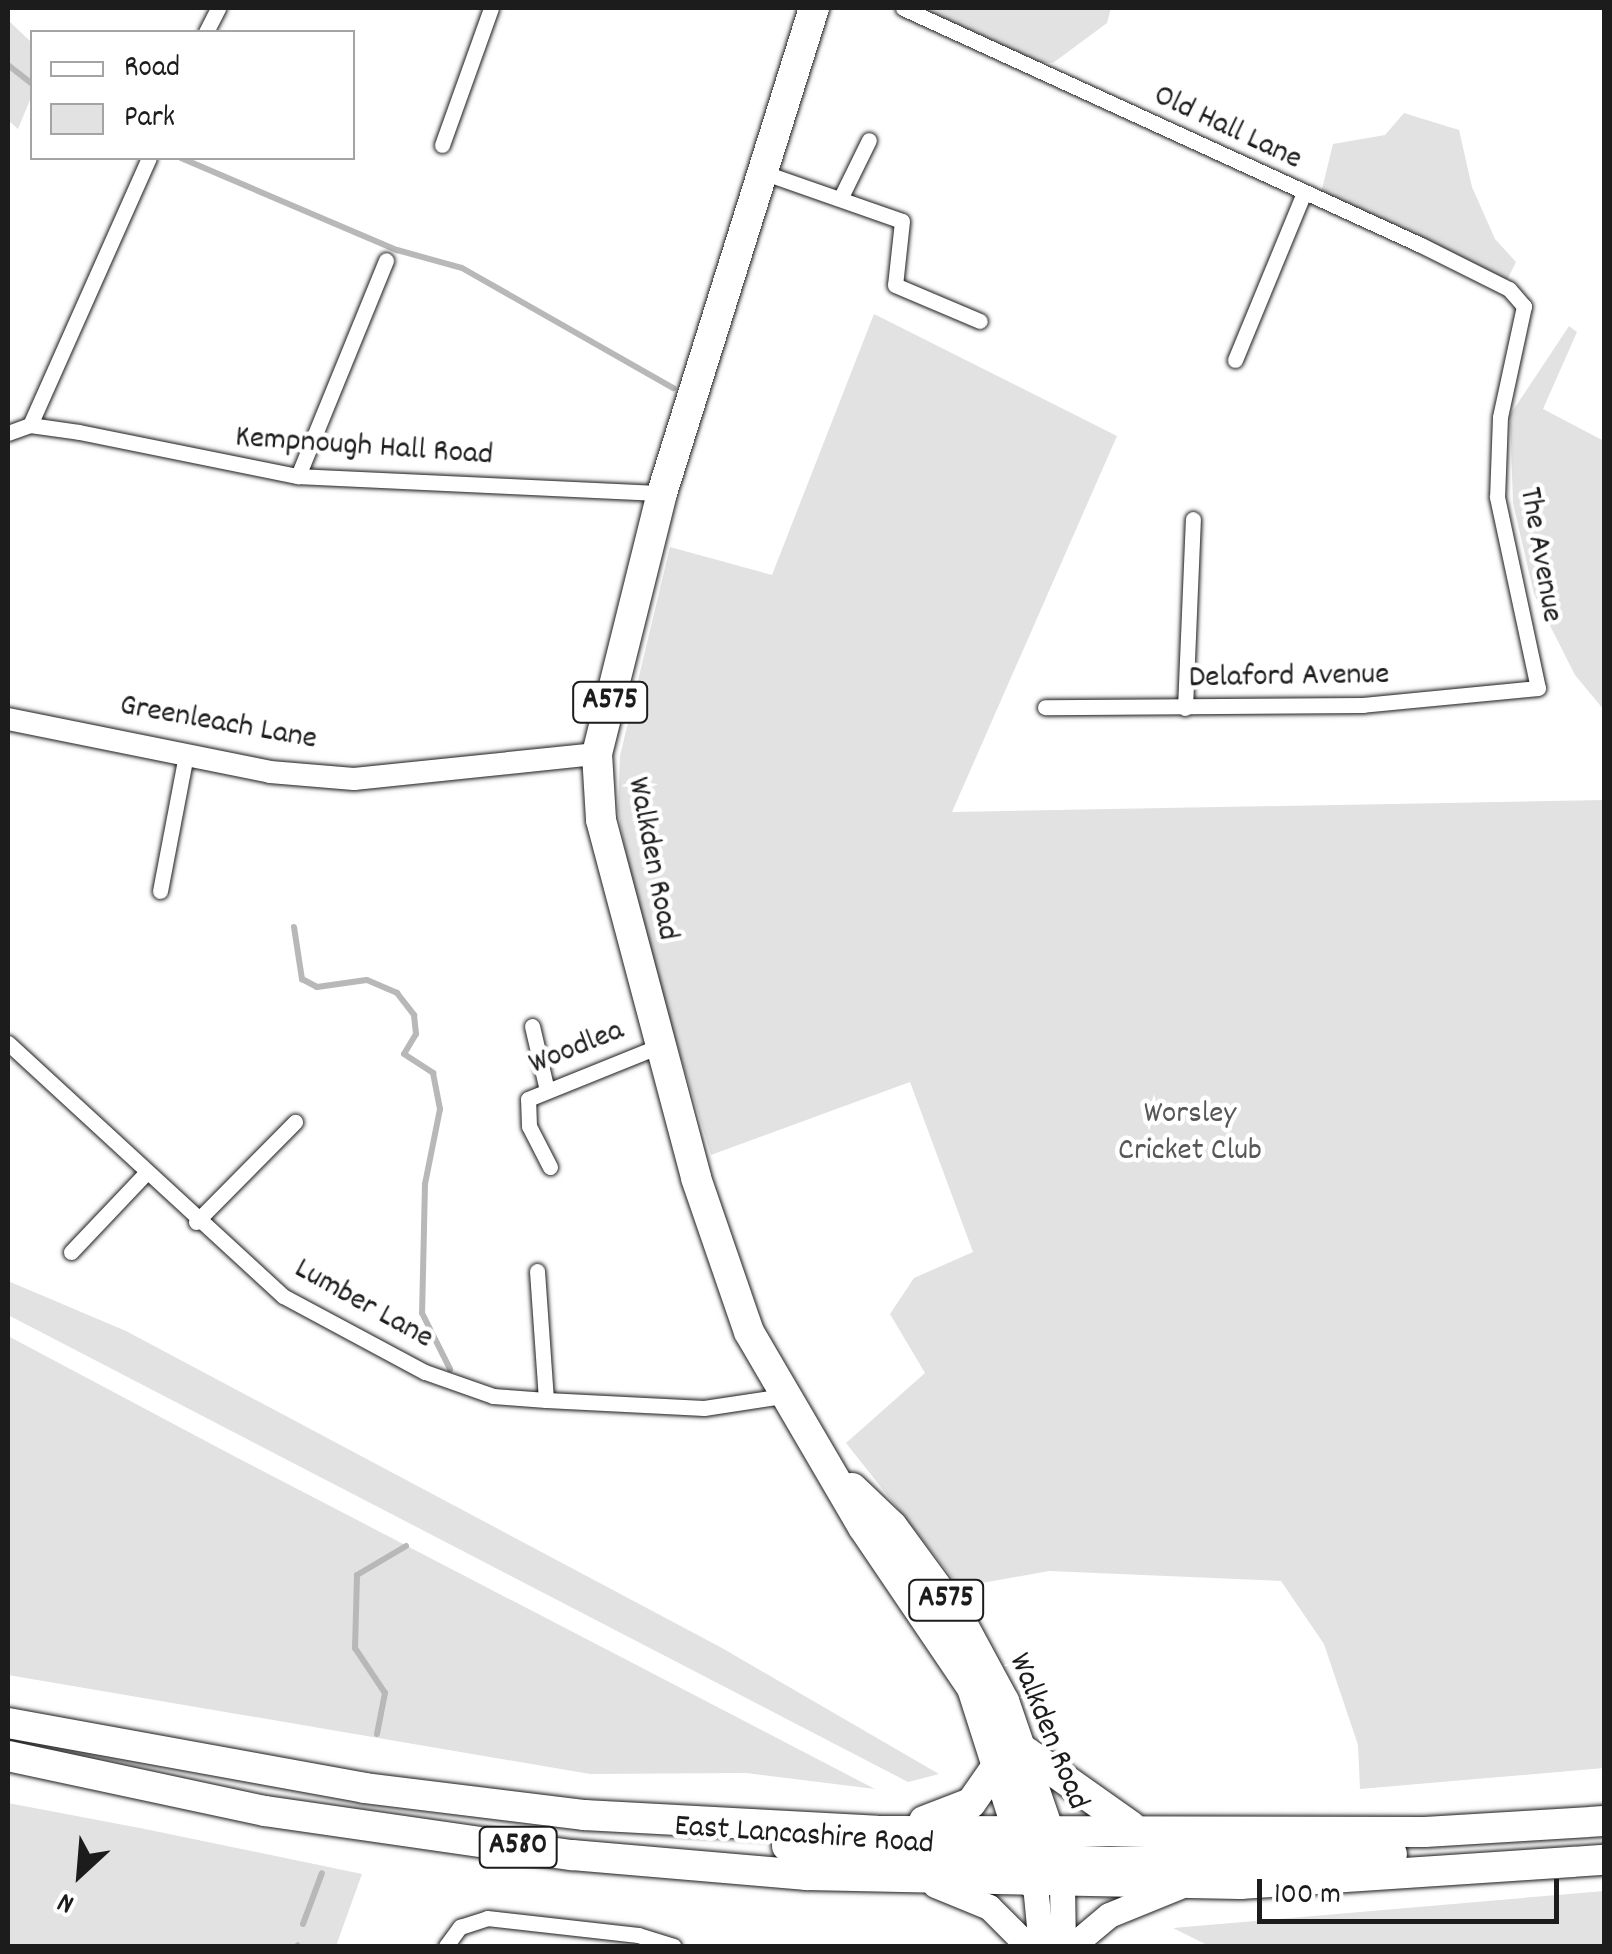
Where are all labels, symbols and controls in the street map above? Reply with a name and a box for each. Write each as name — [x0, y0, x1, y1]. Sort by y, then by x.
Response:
legend — [30, 30, 355, 160]
text: Road — [124, 48, 180, 91]
street label: Old Hall Lane — [1147, 78, 1307, 180]
text: Park — [124, 98, 175, 141]
street label: Kempnough Hall Road — [234, 420, 494, 476]
street label: The Avenue — [1508, 484, 1570, 626]
street label: Delaford Avenue — [1188, 657, 1390, 699]
road number: A575 — [570, 677, 650, 727]
street label: Greenleach Lane — [116, 688, 320, 760]
street label: Walkden Road — [616, 774, 686, 944]
street label: Woodlea — [524, 1013, 630, 1085]
park label: Worsley Cricket Club — [1118, 1097, 1262, 1172]
street label: Lumber Lane — [287, 1251, 439, 1359]
road number: A575 — [906, 1575, 986, 1625]
street label: Walkden Road — [998, 1648, 1096, 1816]
street label: East Lancashire Road — [673, 1809, 935, 1865]
road number: A580 — [478, 1822, 558, 1872]
north arrow — [30, 1824, 130, 1924]
scale bar — [1262, 1859, 1564, 1921]
text: 100 m — [1274, 1875, 1341, 1918]
text: N — [52, 1880, 82, 1922]

